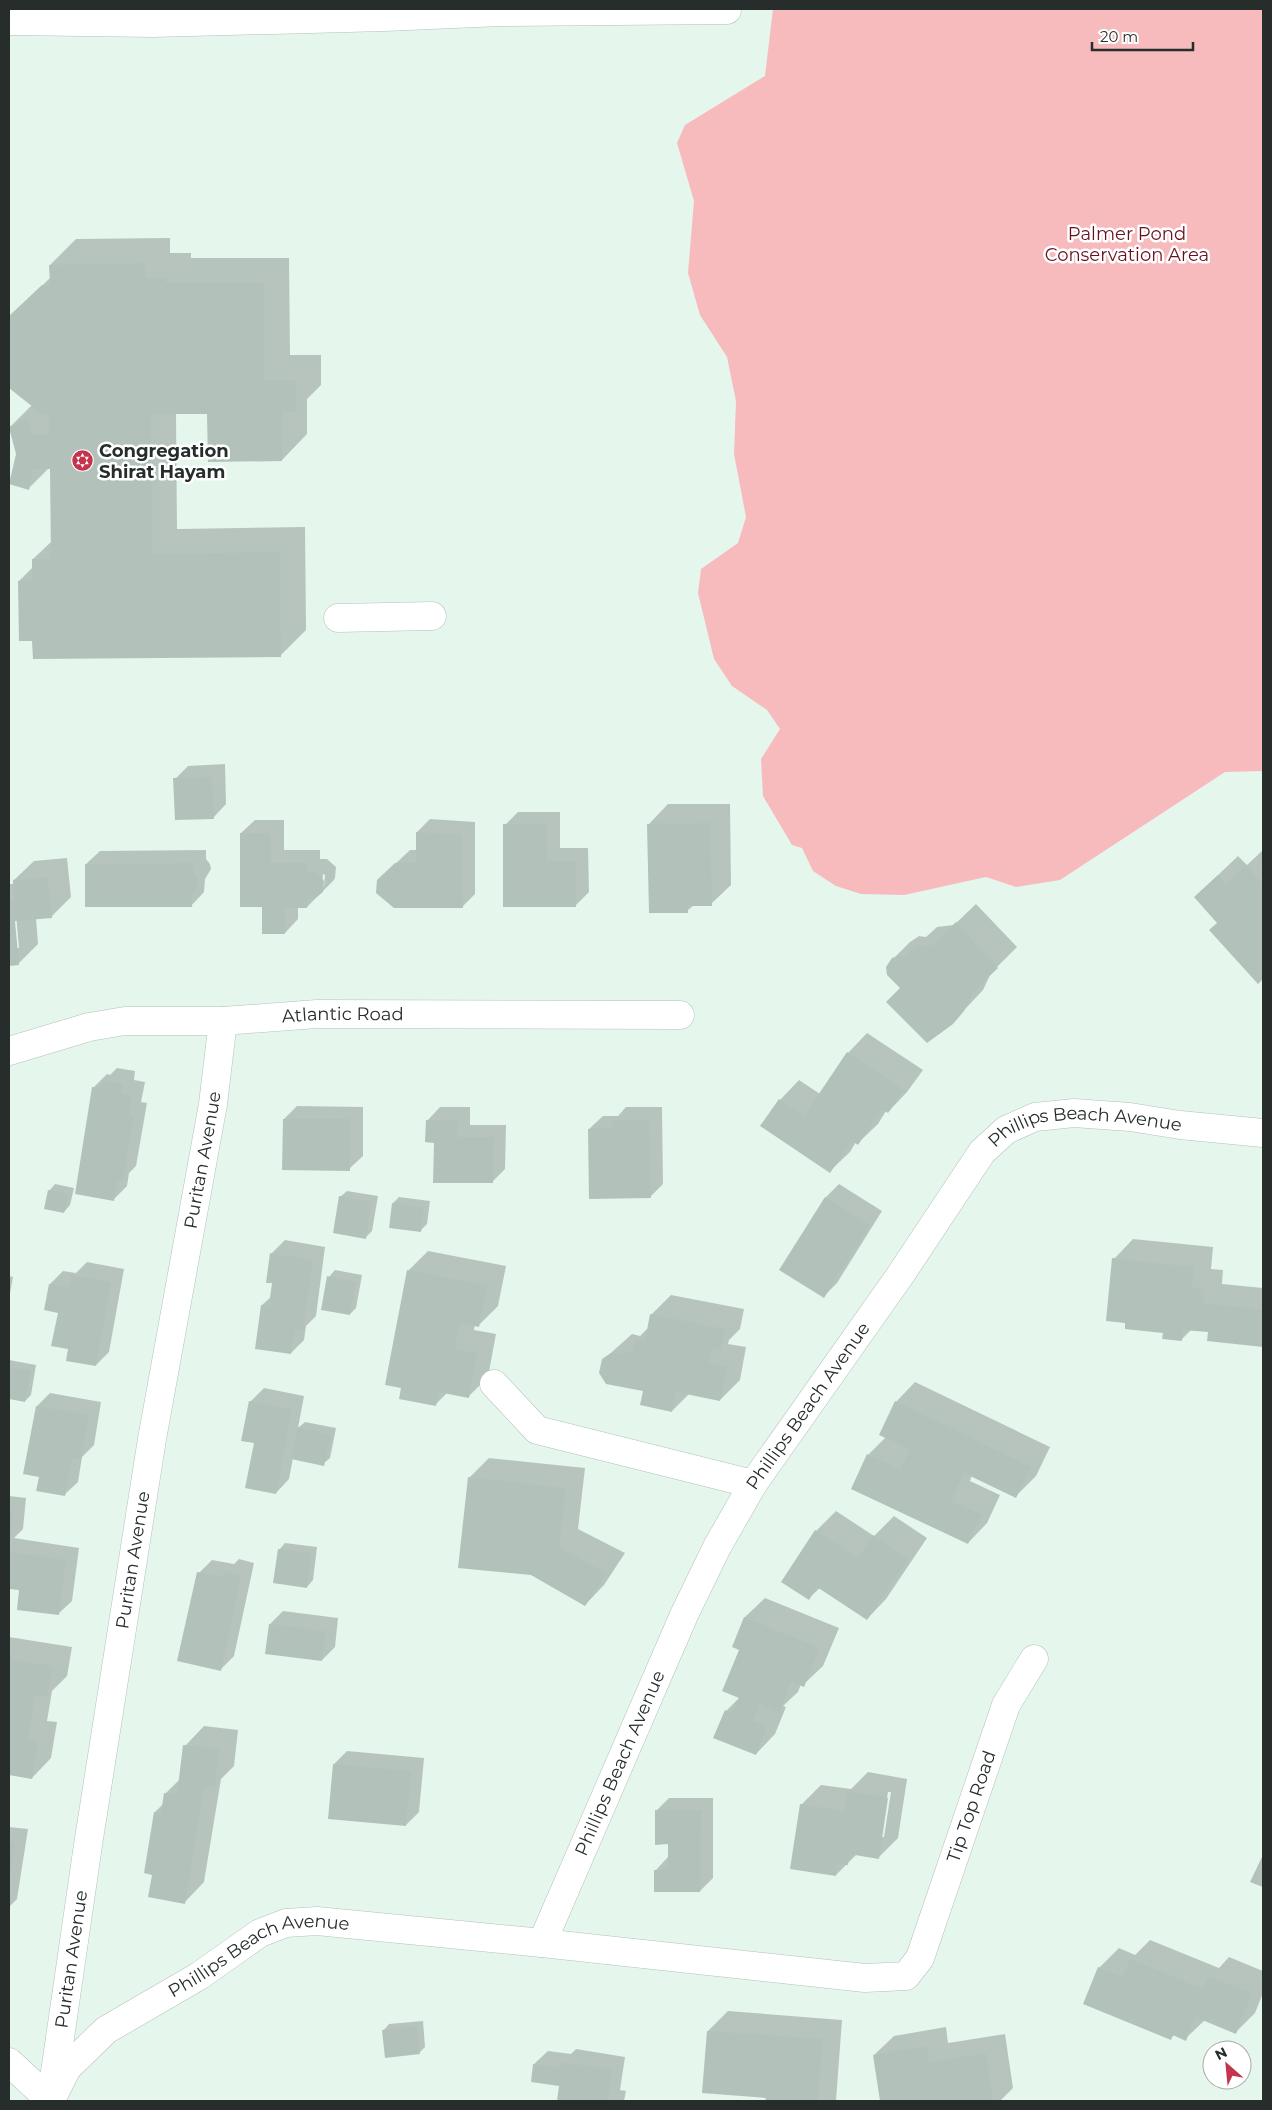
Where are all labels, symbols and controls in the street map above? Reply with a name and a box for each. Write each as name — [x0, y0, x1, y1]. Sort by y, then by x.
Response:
scale bar — [1092, 20, 1193, 52]
text: 20 m — [1100, 27, 1138, 46]
park label: Palmer Pond Conservation Area — [1045, 223, 1209, 266]
place label: Congregation Shirat Hayam — [99, 440, 229, 483]
synagogue icon: Congregation Shirat Hayam — [71, 449, 95, 473]
street label: Atlantic Road — [281, 1003, 404, 1028]
street label: Puritan Avenue — [179, 1090, 225, 1231]
street label: Phillips Beach Avenue — [984, 1102, 1184, 1152]
street label: Phillips Beach Avenue — [741, 1318, 875, 1494]
street label: Puritan Avenue — [111, 1489, 155, 1631]
street label: Phillips Beach Avenue — [570, 1667, 670, 1859]
street label: Tip Top Road — [942, 1748, 1001, 1865]
street label: Puritan Avenue — [51, 1889, 92, 2030]
street label: Phillips Beach Avenue — [164, 1910, 351, 2002]
north arrow — [1202, 2040, 1252, 2090]
text: N — [1212, 2043, 1230, 2064]

